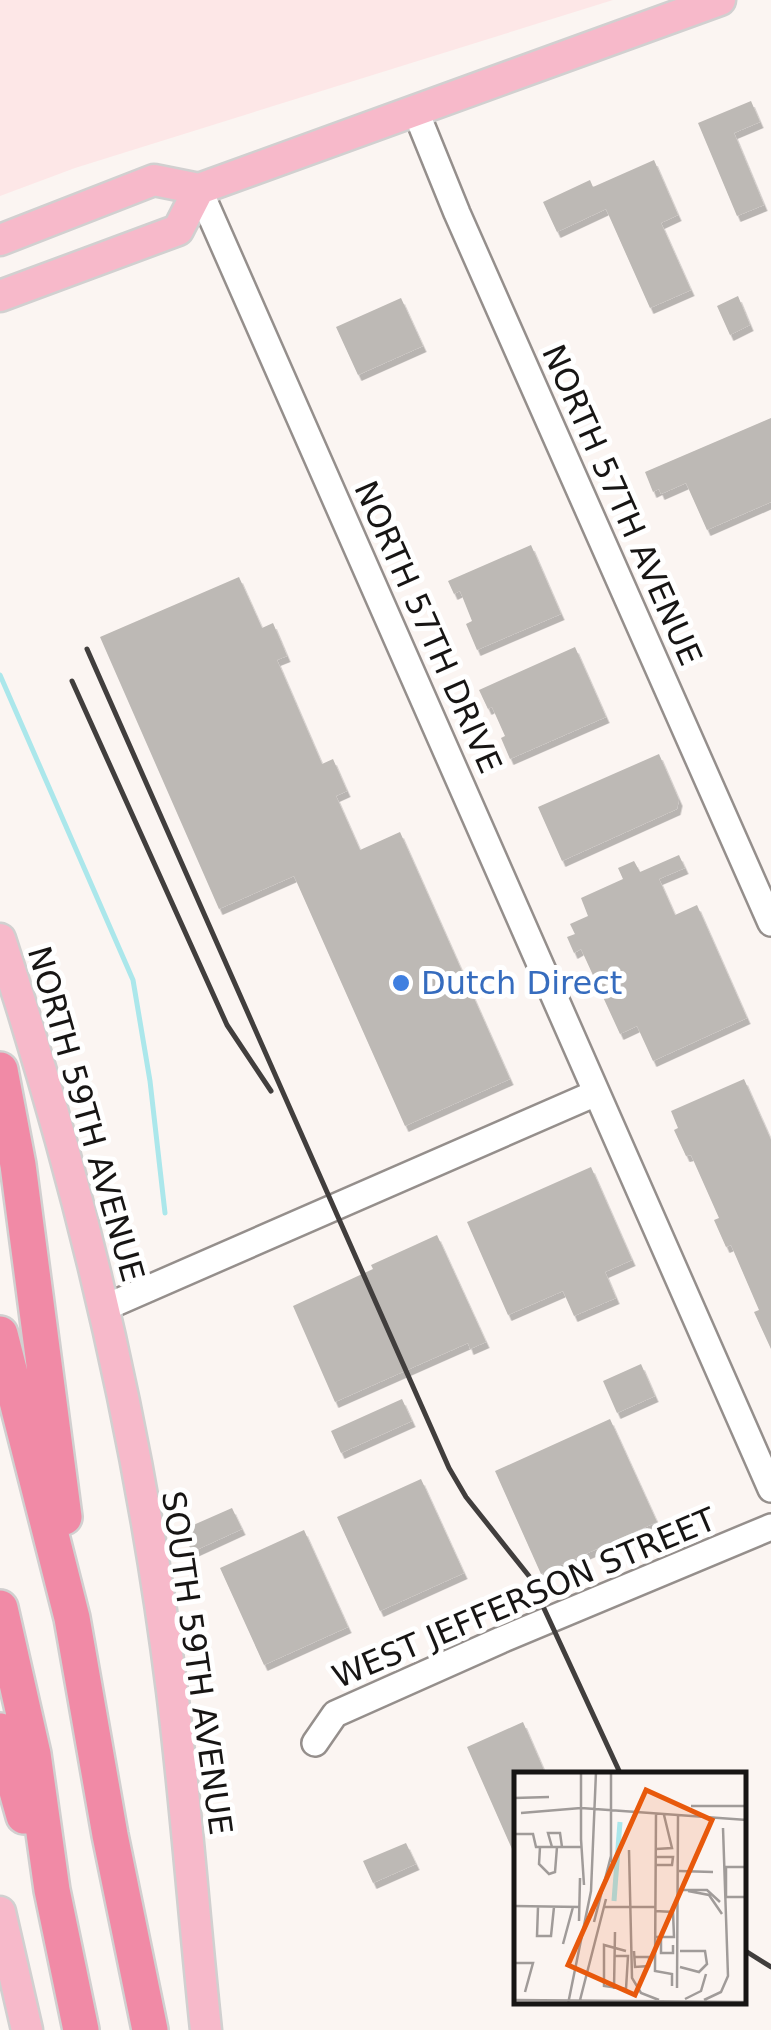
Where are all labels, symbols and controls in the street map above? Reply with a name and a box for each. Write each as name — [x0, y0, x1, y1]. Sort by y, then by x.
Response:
street label: NORTH 57TH AVENUE — [534, 339, 710, 671]
street label: NORTH 57TH DRIVE — [346, 475, 510, 779]
street label: NORTH 59TH AVENUE — [20, 942, 152, 1286]
place label: Dutch Direct — [421, 964, 622, 1002]
marker: Dutch Direct — [390, 972, 412, 994]
street label: SOUTH 59TH AVENUE — [154, 1489, 240, 1837]
street label: WEST JEFFERSON STREET — [327, 1500, 722, 1696]
inset map — [514, 1772, 746, 2005]

